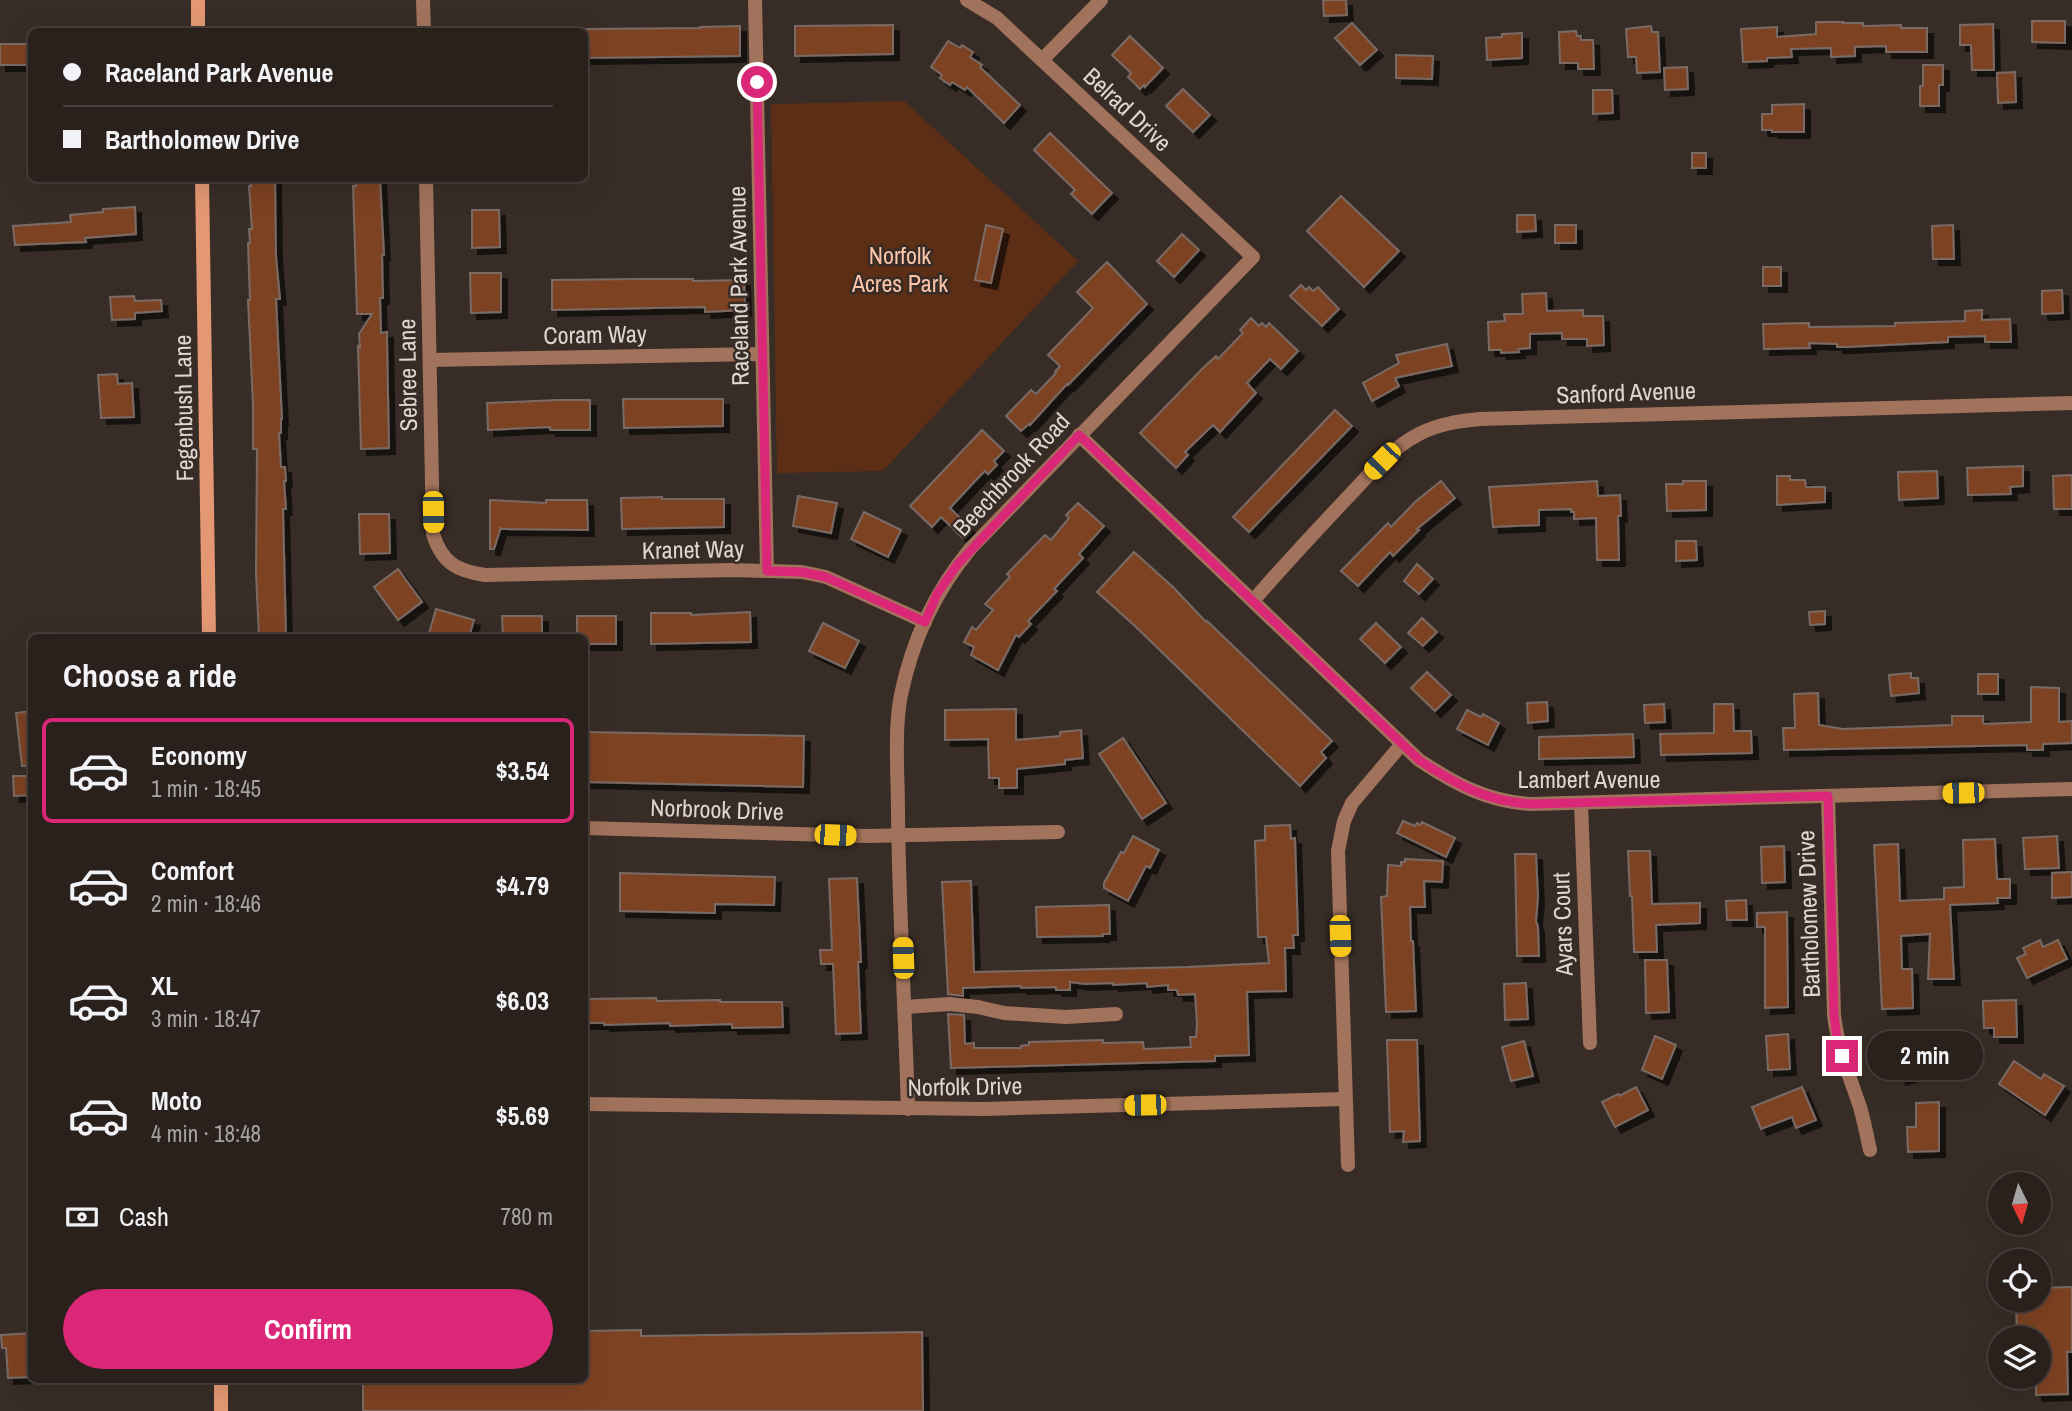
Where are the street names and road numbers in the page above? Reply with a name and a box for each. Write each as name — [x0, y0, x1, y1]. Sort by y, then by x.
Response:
street label: Belrad Drive — [1077, 60, 1179, 158]
street label: Raceland Park Avenue — [720, 186, 756, 386]
street label: Coram Way — [543, 317, 647, 351]
street label: Sebree Lane — [390, 318, 424, 432]
street label: Fegenbush Lane — [166, 334, 200, 482]
street label: Sanford Avenue — [1556, 374, 1696, 410]
street label: Beechbrook Road — [946, 405, 1076, 543]
street label: Kranet Way — [642, 532, 744, 566]
street label: Lambert Avenue — [1518, 763, 1661, 795]
street label: Norbrook Drive — [650, 791, 784, 827]
street label: Bartholomew Drive — [1789, 830, 1827, 998]
street label: Ayars Court — [1544, 871, 1580, 977]
street label: Norfolk Drive — [907, 1069, 1023, 1103]

